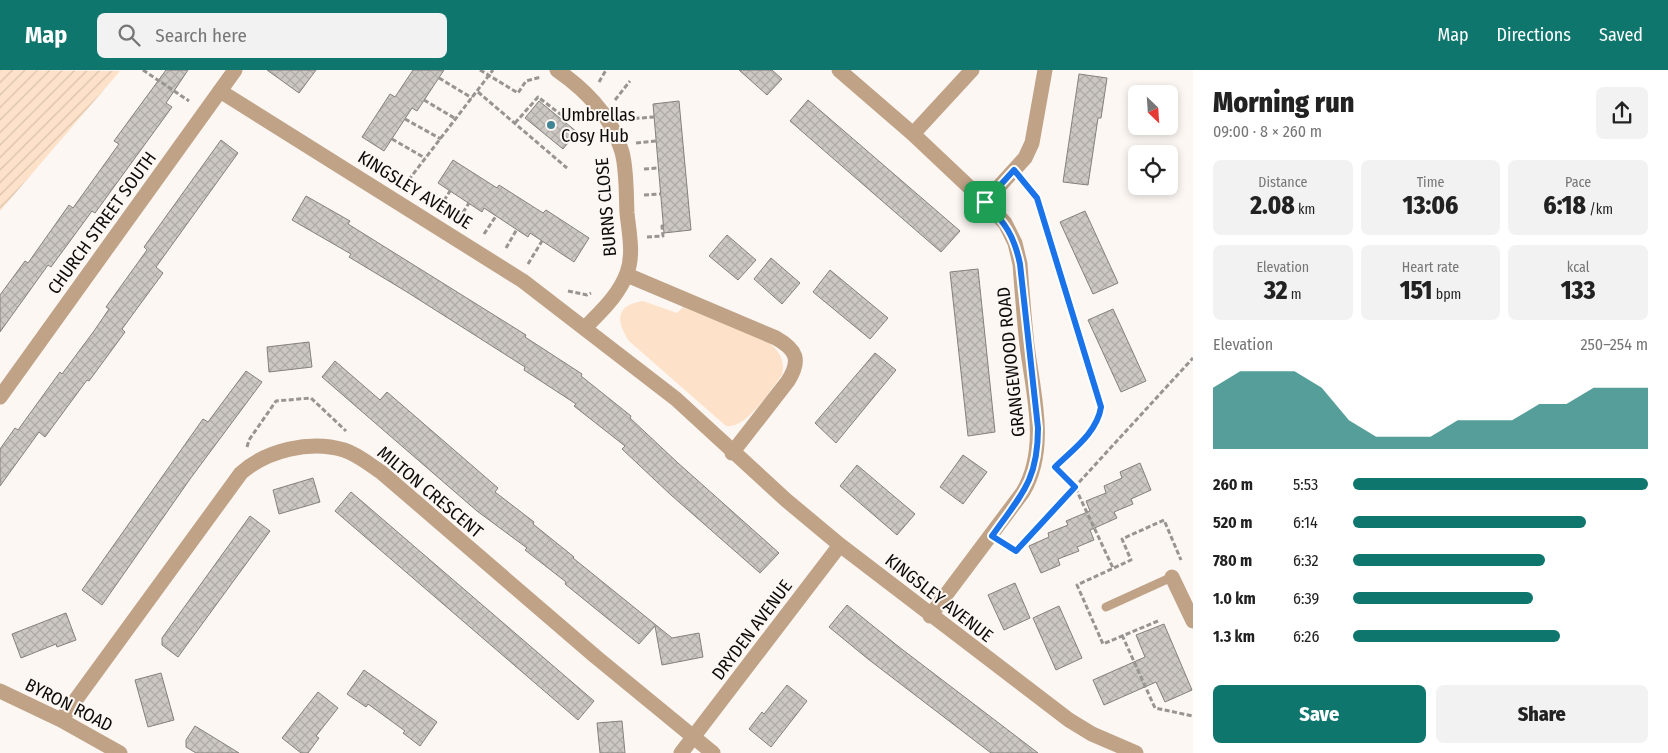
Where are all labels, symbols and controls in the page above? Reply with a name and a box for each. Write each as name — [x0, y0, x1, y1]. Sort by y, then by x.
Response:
search box — [97, 13, 447, 58]
text: Map — [25, 21, 67, 49]
icon: search — [115, 21, 143, 49]
text: Search here — [155, 24, 247, 47]
text: Map — [1437, 24, 1469, 46]
text: Directions — [1497, 24, 1571, 46]
text: Saved — [1599, 24, 1643, 46]
north arrow — [1128, 85, 1178, 135]
map controls — [1128, 85, 1178, 195]
text: Morning run — [1213, 86, 1354, 119]
button: share — [1596, 87, 1648, 139]
place label: Umbrellas Cosy Hub — [561, 104, 636, 147]
marker: Umbrellas Cosy Hub — [545, 119, 557, 131]
text: 09:00 · 8 × 260 m — [1213, 122, 1322, 141]
button: locate — [1128, 145, 1178, 195]
street label: KINGSLEY AVENUE — [354, 146, 476, 234]
street label: CHURCH STREET SOUTH — [43, 147, 161, 299]
street label: BURNS CLOSE — [591, 157, 621, 257]
text: Distance — [1258, 174, 1307, 191]
text: Time — [1417, 174, 1444, 191]
text: Pace — [1565, 174, 1591, 191]
pin — [964, 181, 1006, 223]
icon: arrive — [971, 188, 999, 216]
text: 2.08 — [1250, 191, 1295, 221]
text: 13:06 — [1403, 191, 1458, 221]
text: 6:18 — [1543, 191, 1586, 221]
text: km — [1295, 201, 1315, 218]
text: /km — [1586, 201, 1613, 218]
text: Elevation — [1256, 259, 1309, 276]
text: Heart rate — [1402, 259, 1459, 276]
text: kcal — [1567, 259, 1590, 276]
text: 32 — [1264, 276, 1288, 306]
text: 151 — [1400, 276, 1432, 306]
text: 133 — [1561, 276, 1596, 306]
street label: GRANGEWOOD ROAD — [992, 286, 1030, 438]
text: m — [1288, 286, 1302, 303]
text: bpm — [1432, 286, 1461, 303]
text: Elevation — [1213, 335, 1273, 354]
text: 250–254 m — [1580, 335, 1648, 354]
street label: MILTON CRESCENT — [373, 441, 488, 543]
text: 260 m — [1213, 475, 1253, 494]
text: 5:53 — [1293, 475, 1318, 494]
text: 520 m — [1213, 513, 1252, 532]
text: 6:14 — [1293, 513, 1318, 532]
street label: KINGSLEY AVENUE — [881, 549, 997, 647]
text: 780 m — [1213, 551, 1252, 570]
text: 6:32 — [1293, 551, 1319, 570]
street label: DRYDEN AVENUE — [707, 576, 797, 684]
text: 1.0 km — [1213, 589, 1256, 608]
text: 6:39 — [1293, 589, 1319, 608]
text: 1.3 km — [1213, 627, 1255, 646]
text: 6:26 — [1293, 627, 1319, 646]
street label: BYRON ROAD — [22, 674, 116, 736]
button: Save — [1213, 685, 1426, 743]
button: Share — [1436, 685, 1648, 743]

